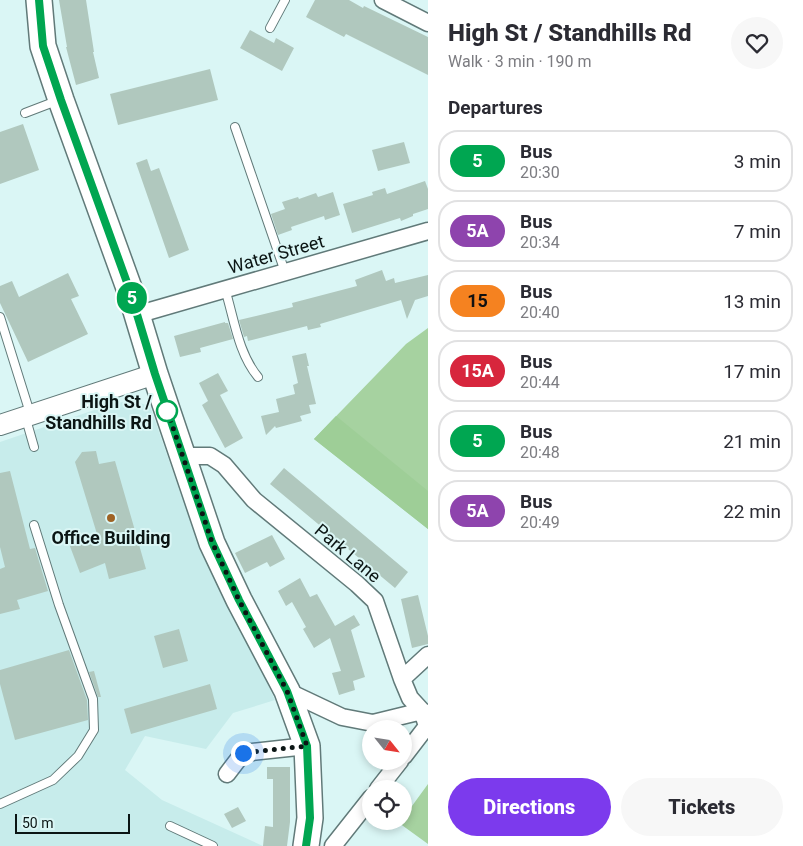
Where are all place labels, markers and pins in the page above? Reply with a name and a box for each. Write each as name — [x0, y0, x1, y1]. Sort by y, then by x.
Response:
place label: High St / Standhills Rd — [45, 391, 152, 433]
marker: High St / Standhills Rd — [156, 400, 178, 422]
marker: Office Building — [105, 512, 117, 524]
place label: Office Building — [51, 527, 171, 548]

